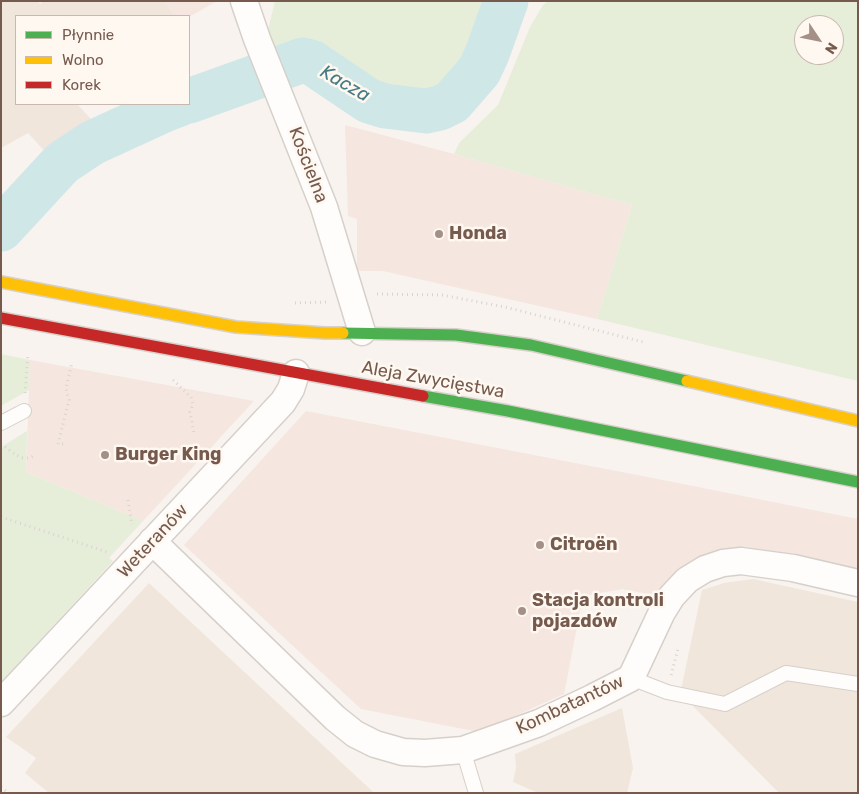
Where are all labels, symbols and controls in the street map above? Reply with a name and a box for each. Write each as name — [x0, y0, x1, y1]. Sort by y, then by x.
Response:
legend — [15, 15, 190, 105]
north arrow — [794, 15, 844, 65]
text: Płynnie — [62, 26, 114, 44]
text: N — [821, 39, 841, 57]
text: Wolno — [62, 51, 104, 69]
water label: Kacza — [316, 61, 374, 107]
text: Korek — [62, 76, 101, 94]
street label: Kościelna — [284, 124, 332, 206]
place label: Honda — [449, 223, 507, 245]
marker: Honda — [433, 228, 445, 240]
street label: Aleja Zwycięstwa — [360, 357, 506, 403]
place label: Burger King — [115, 444, 221, 466]
marker: Burger King — [99, 449, 111, 461]
street label: Weteranów — [113, 500, 193, 582]
place label: Citroën — [550, 534, 618, 556]
marker: Citroën — [534, 539, 546, 551]
place label: Stacja kontroli pojazdów — [532, 590, 664, 632]
marker: Stacja kontroli pojazdów — [516, 605, 528, 617]
street label: Kombatantów — [513, 671, 627, 739]

